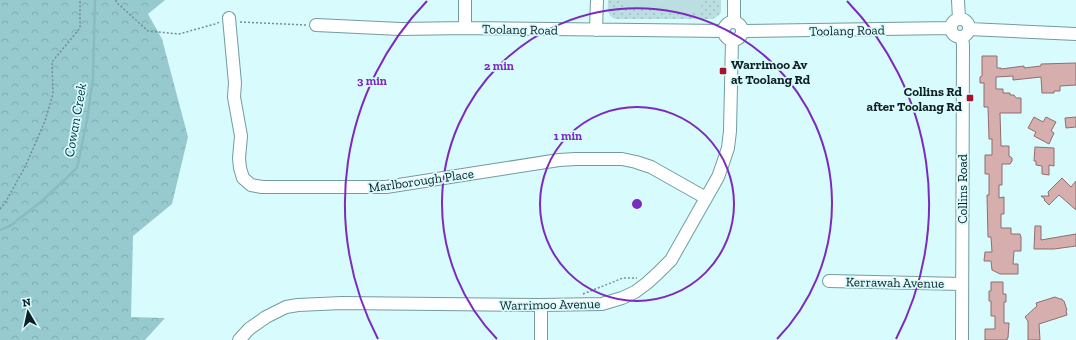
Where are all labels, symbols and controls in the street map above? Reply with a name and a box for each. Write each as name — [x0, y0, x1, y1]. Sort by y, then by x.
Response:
street label: Toolang Road — [482, 21, 558, 38]
street label: Toolang Road — [809, 22, 885, 39]
place label: Warrimoo Av at Toolang Rd — [731, 57, 811, 87]
text: 2 min — [484, 59, 514, 73]
marker: Warrimoo Av at Toolang Rd — [718, 66, 728, 76]
text: 3 min — [357, 74, 387, 88]
water label: Cowan Creek — [61, 82, 90, 158]
place label: Collins Rd after Toolang Rd — [867, 84, 963, 114]
marker: Collins Rd after Toolang Rd — [965, 93, 975, 103]
text: 1 min — [554, 129, 582, 143]
street label: Collins Road — [955, 154, 970, 224]
street label: Marlborough Place — [368, 166, 475, 195]
centre of rings — [630, 197, 644, 211]
street label: Kerrawah Avenue — [846, 274, 944, 291]
north arrow — [8, 292, 48, 332]
text: N — [21, 295, 32, 310]
street label: Warrimoo Avenue — [500, 296, 600, 313]

